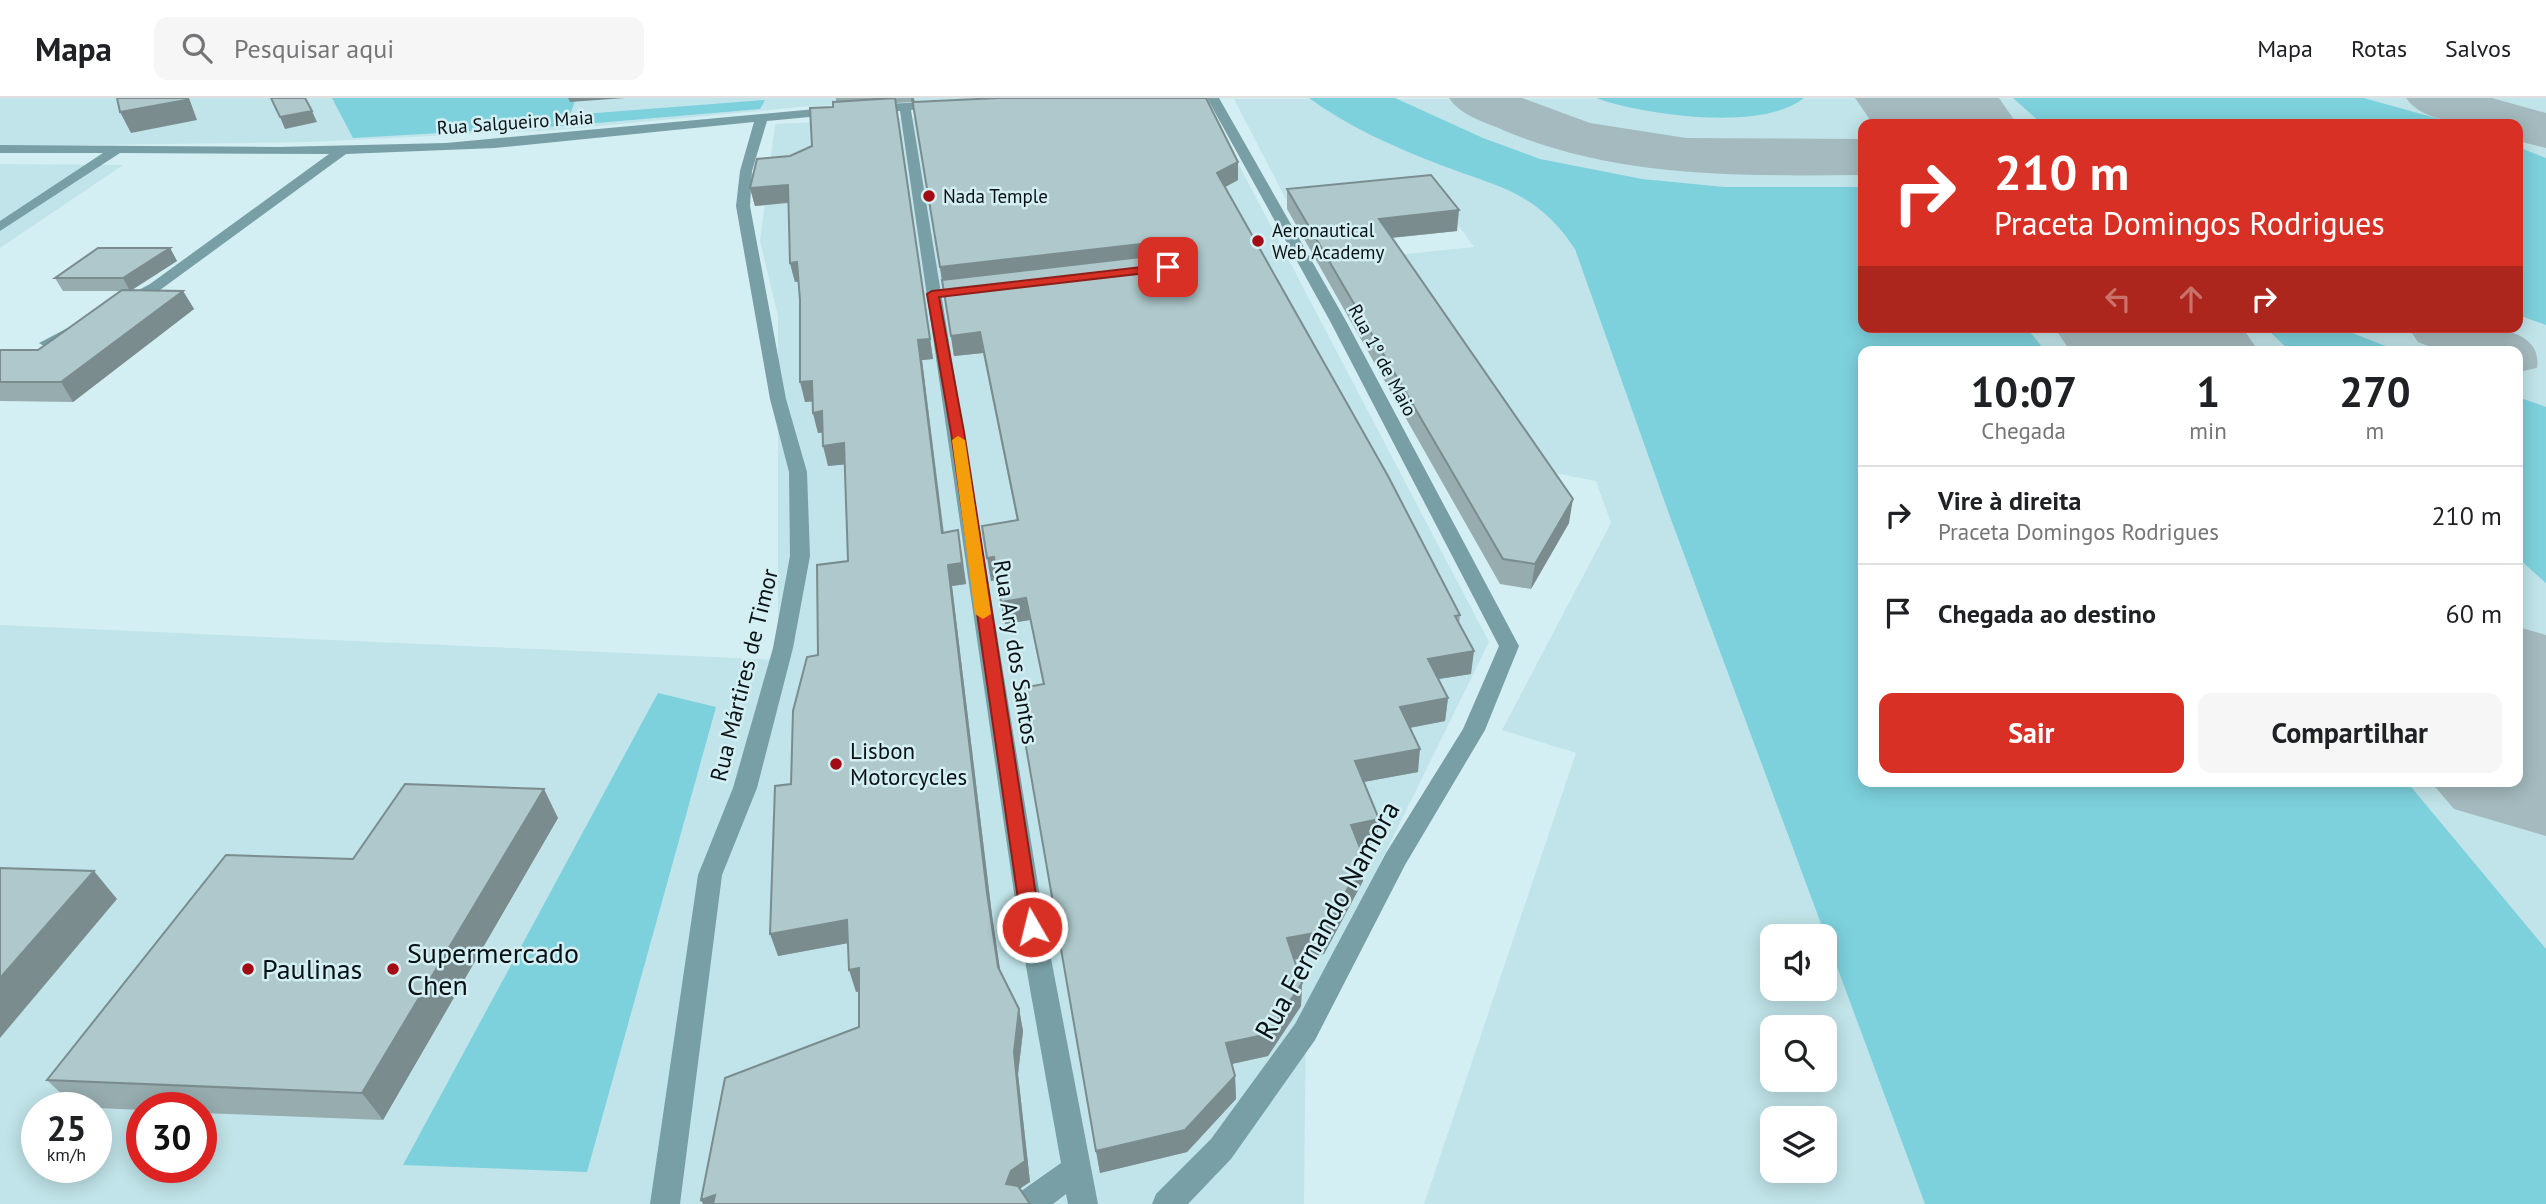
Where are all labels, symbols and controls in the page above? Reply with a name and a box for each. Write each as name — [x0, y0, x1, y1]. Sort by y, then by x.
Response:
search box — [154, 17, 644, 80]
text: Mapa — [35, 27, 112, 70]
icon: search — [178, 29, 216, 67]
text: Pesquisar aqui — [234, 32, 394, 65]
text: Mapa — [2257, 33, 2313, 64]
text: Rotas — [2351, 33, 2407, 64]
text: Salvos — [2445, 33, 2511, 64]
street label: Rua Salgueiro Maia — [436, 105, 594, 139]
text: 210 m — [1994, 140, 2129, 204]
icon: right — [1879, 147, 1970, 238]
place label: Nada Temple — [943, 184, 1048, 208]
marker: Nada Temple — [921, 188, 937, 204]
text: Praceta Domingos Rodrigues — [1994, 202, 2385, 244]
place label: Aeronautical Web Academy — [1272, 218, 1384, 264]
marker: Aeronautical Web Academy — [1250, 233, 1266, 249]
pin — [1138, 237, 1198, 297]
icon: arrive — [1149, 248, 1187, 286]
icon: left — [2099, 280, 2137, 318]
icon: ahead — [2172, 280, 2210, 318]
icon: right — [2245, 280, 2283, 318]
street label: Rua 1º de Maio — [1343, 300, 1423, 420]
text: 10:07 — [1970, 364, 2077, 419]
text: 1 — [2196, 364, 2220, 419]
text: 270 — [2339, 364, 2411, 419]
text: Chegada — [1981, 416, 2066, 445]
text: min — [2189, 416, 2227, 445]
text: m — [2366, 416, 2384, 445]
text: Vire à direita — [1938, 484, 2081, 517]
icon: right — [1879, 496, 1917, 534]
text: 210 m — [2431, 499, 2502, 532]
text: Praceta Domingos Rodrigues — [1938, 517, 2219, 546]
street label: Rua Ary dos Santos — [988, 558, 1045, 746]
street label: Rua Mártires de Timor — [703, 565, 784, 784]
icon: arrive — [1879, 594, 1917, 632]
text: Chegada ao destino — [1938, 597, 2156, 630]
text: 60 m — [2446, 597, 2502, 630]
button: Sair — [1879, 693, 2184, 773]
button: Compartilhar — [2198, 693, 2502, 773]
place label: Lisbon Motorcycles — [850, 736, 967, 791]
marker: Lisbon Motorcycles — [828, 756, 844, 772]
street label: Rua Fernando Namora — [1246, 794, 1407, 1045]
position arrow — [995, 890, 1069, 964]
map controls — [1760, 924, 1837, 1183]
button: sound — [1760, 924, 1837, 1001]
place label: Supermercado Chen — [407, 934, 579, 1003]
place label: Paulinas — [262, 950, 362, 987]
marker: Paulinas — [240, 961, 256, 977]
marker: Supermercado Chen — [385, 961, 401, 977]
button: search — [1760, 1015, 1837, 1092]
speed limit sign: 30 — [126, 1092, 217, 1183]
text: 25 — [47, 1105, 86, 1151]
button: layers — [1760, 1106, 1837, 1183]
text: km/h — [47, 1143, 86, 1166]

